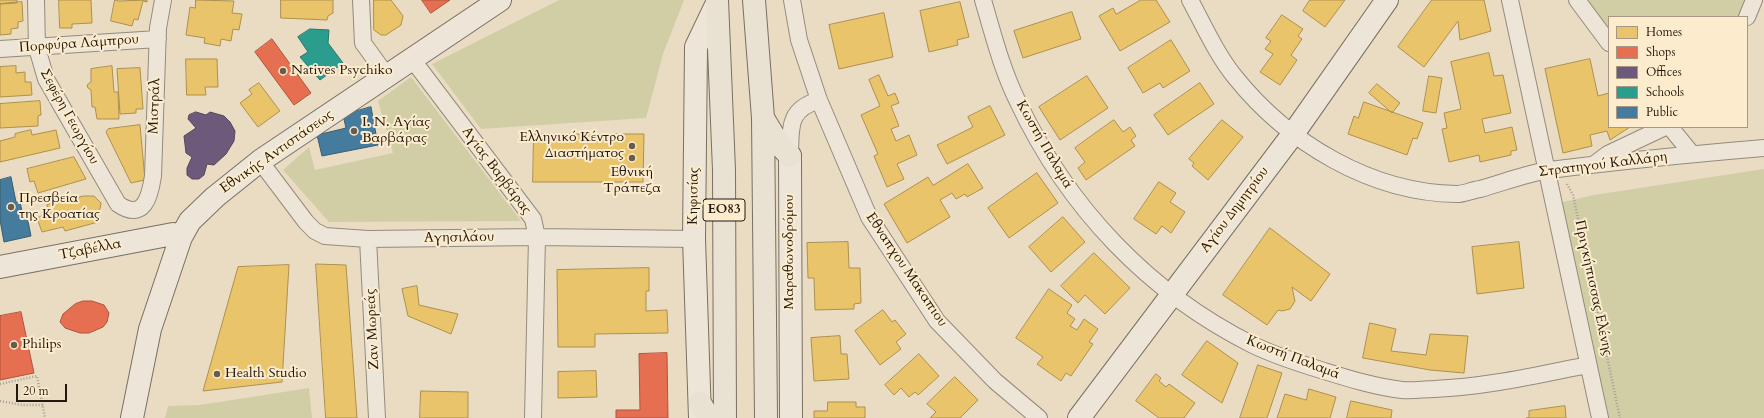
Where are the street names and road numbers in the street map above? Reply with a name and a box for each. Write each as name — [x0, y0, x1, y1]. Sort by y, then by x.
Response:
street label: Πορφύρα Λάμπρου — [18, 31, 140, 57]
street label: Σεφέρη Γεωργίου — [36, 66, 102, 168]
street label: Μιστράλ — [146, 78, 164, 134]
street label: Κωστή Παλαμά — [1012, 98, 1076, 192]
street label: Εθνικής Αντιστάσεως — [217, 106, 337, 198]
street label: Αγίας Βαρβάρας — [458, 124, 534, 218]
street label: Στρατηγού Καλλάρη — [1538, 149, 1668, 181]
street label: Αγίου Δημητρίου — [1197, 164, 1273, 256]
street label: Κηφισίας — [685, 167, 703, 225]
street label: Μαραθωνοδρόμου — [782, 194, 798, 310]
road number: ΕΟ83 — [703, 199, 745, 221]
street label: Εθναπχου Μακαπιου — [862, 210, 950, 330]
street label: Πριγκήπισσας Ελένης — [1570, 219, 1616, 357]
street label: Αγησιλάου — [424, 229, 494, 247]
street label: Τζαβέλλα — [58, 236, 122, 264]
street label: Ζαν Μωρεάς — [362, 288, 384, 370]
street label: Κωστή Παλαμά — [1244, 332, 1342, 384]

